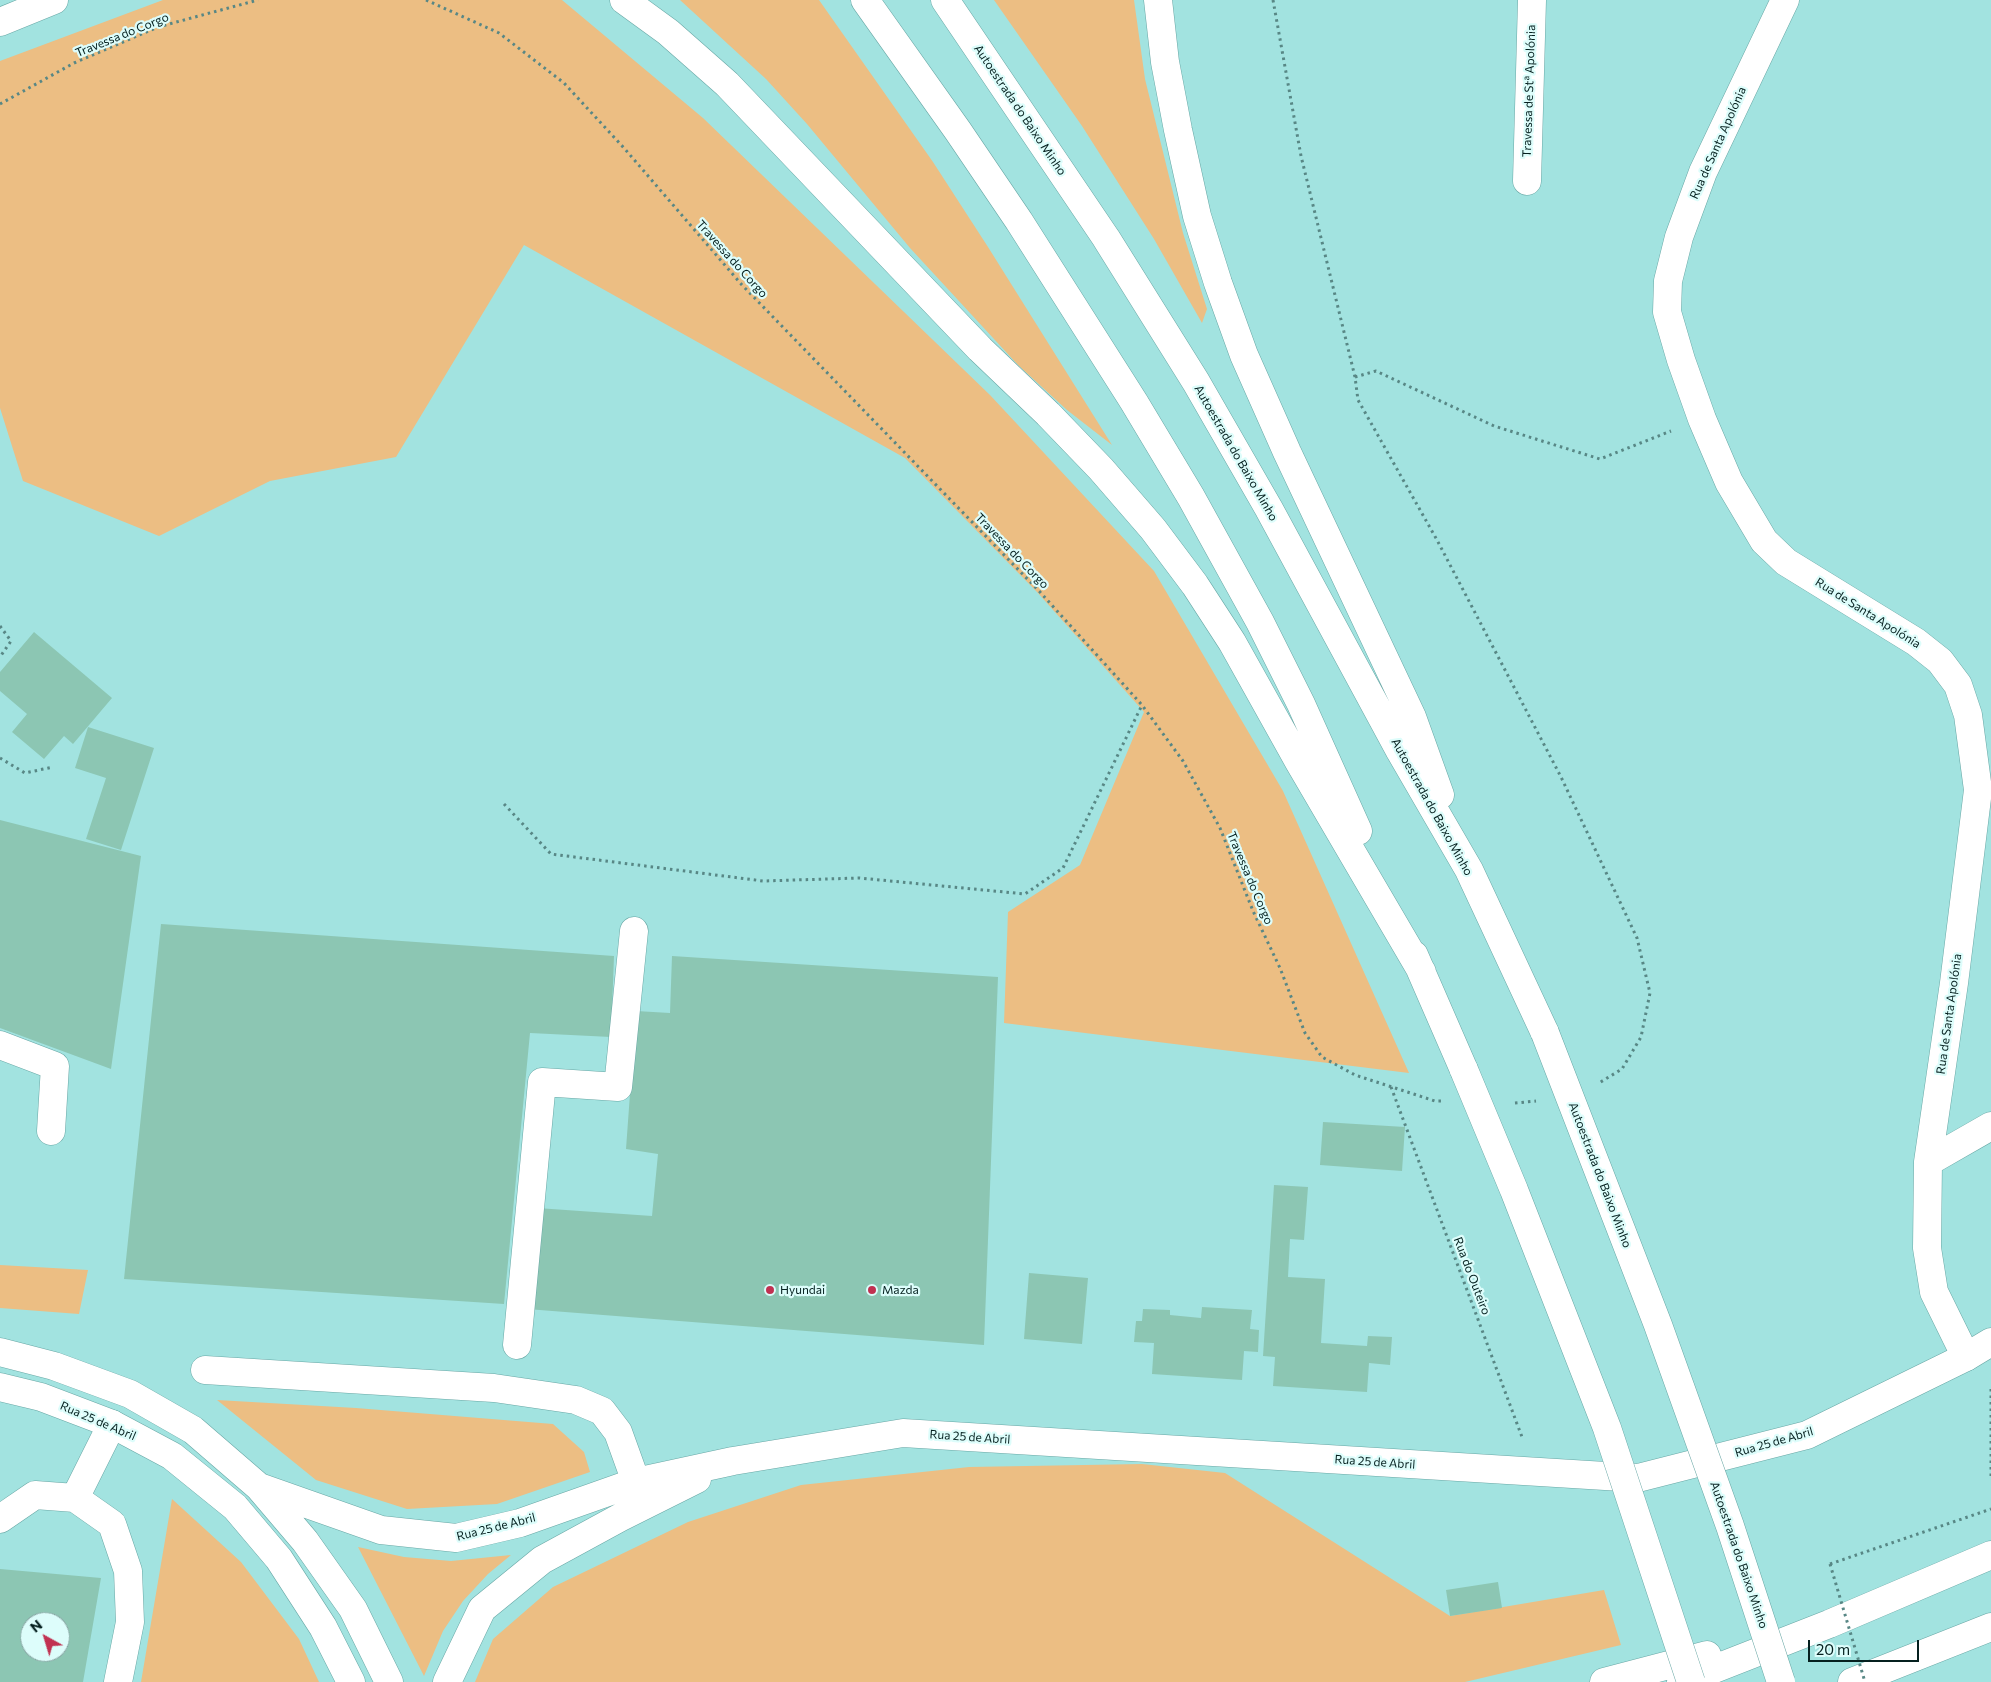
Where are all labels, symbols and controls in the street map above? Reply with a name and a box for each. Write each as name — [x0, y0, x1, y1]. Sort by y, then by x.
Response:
street label: Travessa do Corgo — [73, 10, 171, 60]
street label: Travessa de Stª Apolónia — [1519, 24, 1539, 158]
street label: Autoestrada do Baixo Minho — [971, 42, 1069, 178]
street label: Rua de Santa Apolónia — [1687, 85, 1749, 201]
street label: Travessa do Corgo — [693, 217, 771, 301]
street label: Autoestrada do Baixo Minho — [1191, 382, 1281, 524]
street label: Travessa do Corgo — [972, 510, 1052, 592]
street label: Rua de Santa Apolónia — [1813, 575, 1923, 651]
street label: Autoestrada do Baixo Minho — [1388, 736, 1476, 878]
street label: Travessa do Corgo — [1224, 829, 1276, 927]
street label: Rua de Santa Apolónia — [1933, 953, 1965, 1075]
street label: Autoestrada do Baixo Minho — [1566, 1100, 1634, 1250]
street label: Rua do Outeiro — [1451, 1235, 1493, 1317]
place label: Hyundai — [780, 1283, 825, 1297]
place label: Mazda — [882, 1283, 919, 1297]
marker: Hyundai — [764, 1284, 776, 1296]
marker: Mazda — [866, 1284, 878, 1296]
street label: Rua 25 de Abril — [58, 1399, 138, 1443]
street label: Rua 25 de Abril — [1733, 1424, 1815, 1460]
street label: Rua 25 de Abril — [929, 1427, 1011, 1447]
street label: Rua 25 de Abril — [1334, 1452, 1416, 1472]
street label: Autoestrada do Baixo Minho — [1707, 1480, 1771, 1630]
street label: Rua 25 de Abril — [455, 1510, 537, 1544]
north arrow — [20, 1612, 70, 1662]
text: N — [26, 1616, 45, 1636]
scale bar — [1811, 1630, 1922, 1662]
text: 20 m — [1816, 1640, 1850, 1658]

